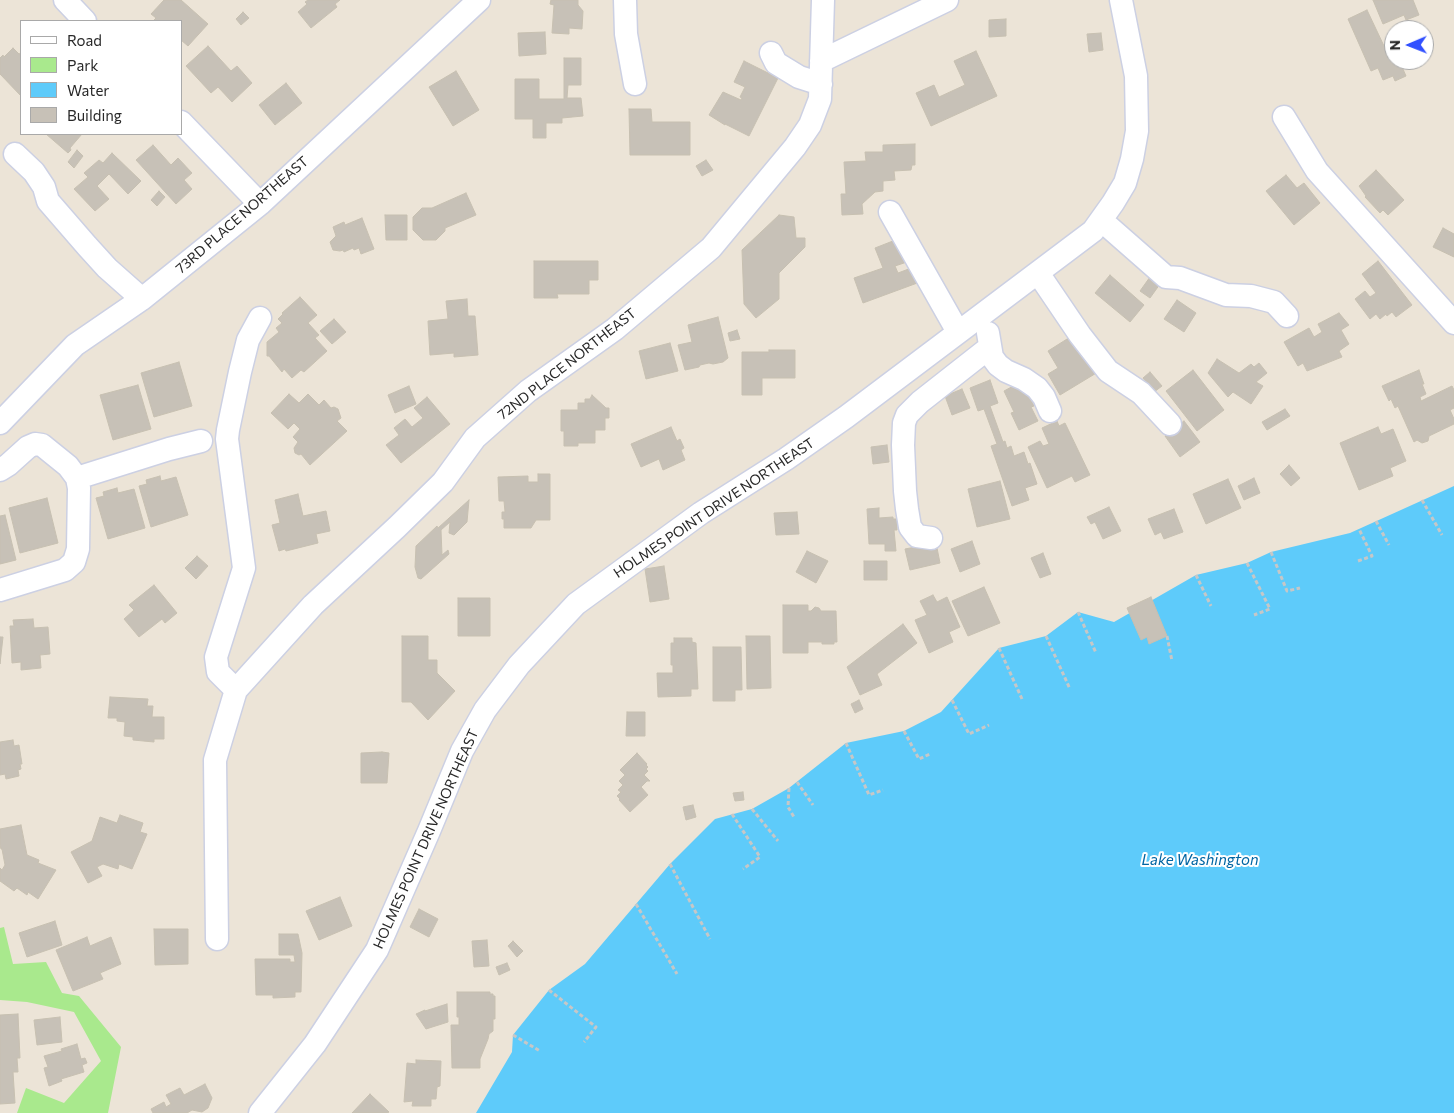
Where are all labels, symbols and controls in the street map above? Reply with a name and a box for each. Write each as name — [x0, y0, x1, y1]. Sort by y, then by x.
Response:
legend — [20, 20, 182, 135]
north arrow — [1384, 20, 1434, 70]
text: Road — [67, 31, 102, 49]
text: N — [1386, 40, 1403, 51]
text: Park — [67, 56, 98, 74]
text: Water — [67, 81, 109, 99]
text: Building — [67, 106, 122, 124]
street label: 73RD PLACE NORTHEAST — [172, 153, 312, 277]
street label: 72ND PLACE NORTHEAST — [495, 305, 639, 423]
street label: HOLMES POINT DRIVE NORTHEAST — [610, 434, 818, 582]
street label: HOLMES POINT DRIVE NORTHEAST — [370, 727, 482, 951]
water label: Lake Washington — [1142, 851, 1258, 869]

